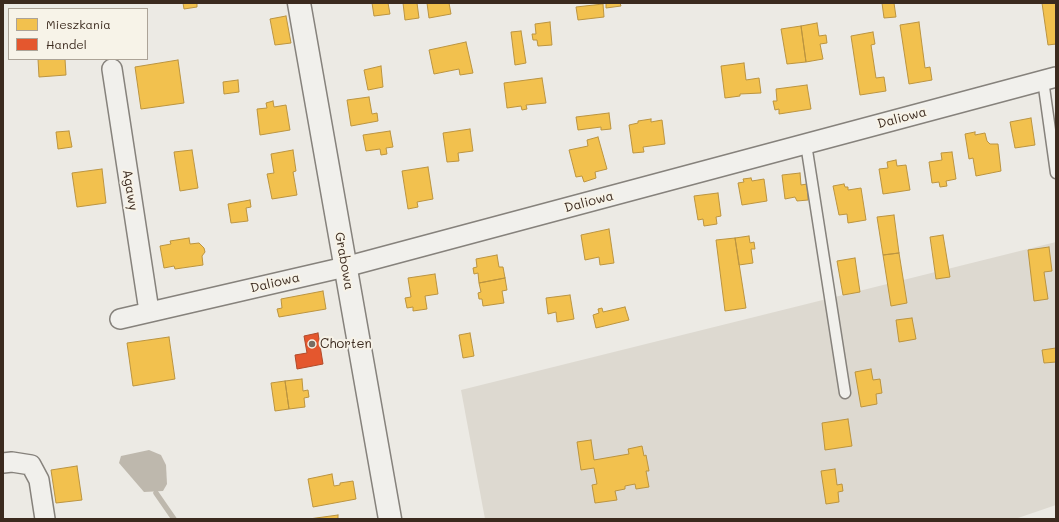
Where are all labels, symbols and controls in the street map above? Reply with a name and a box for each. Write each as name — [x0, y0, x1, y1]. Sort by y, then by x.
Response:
legend — [8, 8, 148, 60]
text: Mieszkania — [46, 16, 111, 32]
text: Handel — [46, 36, 87, 52]
street label: Daliowa — [876, 104, 928, 132]
street label: Agawy — [119, 168, 141, 212]
street label: Daliowa — [563, 188, 615, 216]
street label: Grabowa — [331, 231, 357, 291]
street label: Daliowa — [249, 270, 301, 296]
place label: Chorten — [320, 336, 372, 352]
marker: Chorten — [307, 339, 317, 349]

